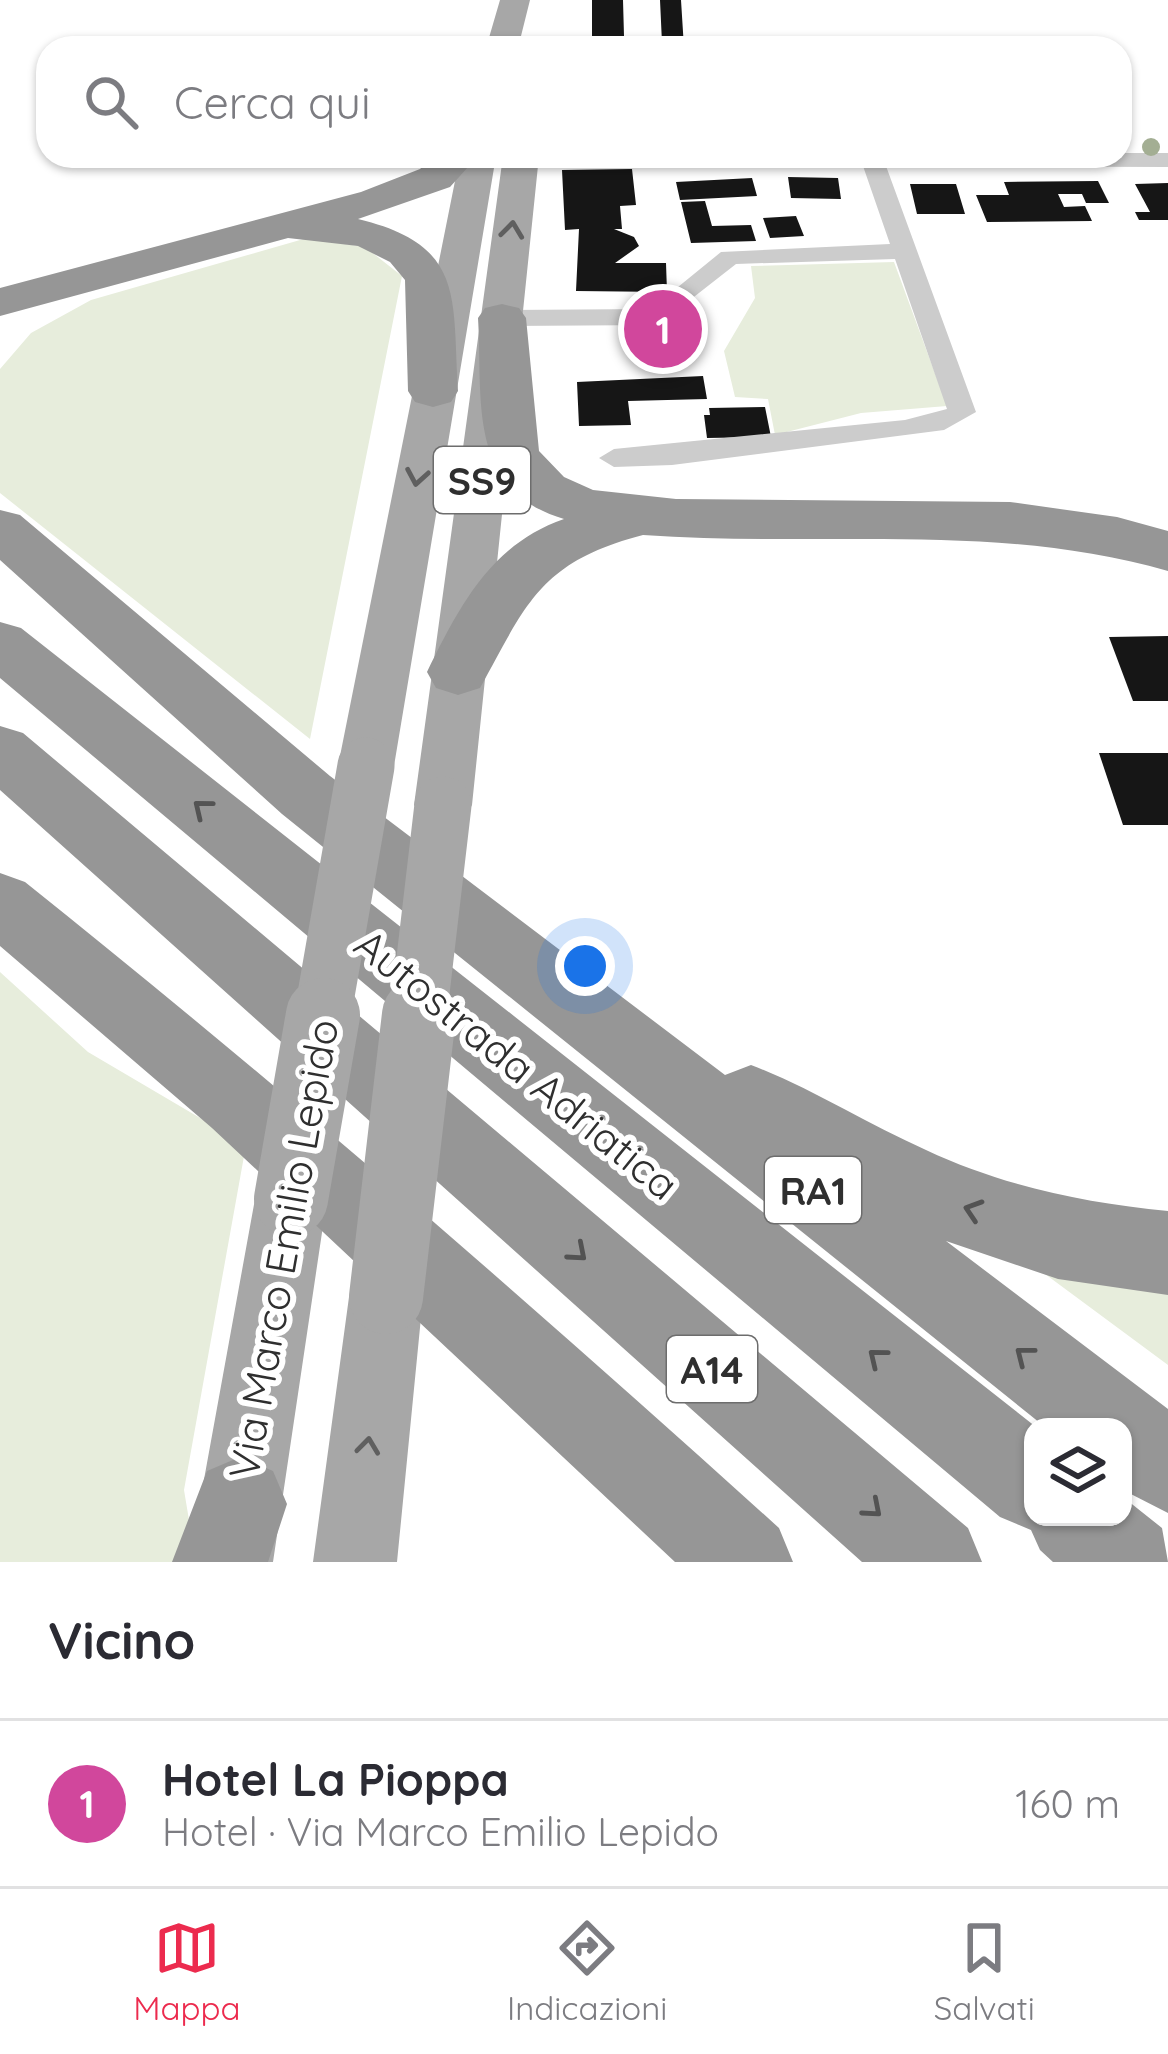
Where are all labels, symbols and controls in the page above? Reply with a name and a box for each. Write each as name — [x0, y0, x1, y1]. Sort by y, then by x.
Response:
search box — [36, 36, 1132, 168]
icon: search — [78, 69, 144, 135]
text: Cerca qui — [174, 74, 371, 130]
one-way arrow — [499, 220, 525, 240]
pin: 1 — [624, 284, 702, 374]
road number: SS9 — [434, 447, 530, 513]
one-way arrow — [406, 467, 431, 487]
one-way arrow — [194, 801, 216, 822]
street label: Autostrada Adriatica — [344, 917, 690, 1211]
your location — [555, 936, 615, 996]
street label: Via Marco Emilio Lepido — [216, 1015, 350, 1483]
road number: RA1 — [765, 1157, 861, 1223]
one-way arrow — [963, 1200, 984, 1225]
one-way arrow — [565, 1239, 586, 1260]
road number: A14 — [667, 1336, 757, 1402]
one-way arrow — [1016, 1348, 1038, 1369]
one-way arrow — [869, 1350, 891, 1372]
map controls — [1024, 1418, 1132, 1526]
button: layers — [1024, 1418, 1132, 1526]
one-way arrow — [355, 1436, 381, 1456]
one-way arrow — [859, 1495, 881, 1516]
text: Vicino — [48, 1608, 195, 1672]
text: Hotel La Pioppa — [162, 1751, 509, 1807]
text: 1 — [79, 1779, 95, 1828]
text: 160 m — [1015, 1779, 1120, 1828]
text: Hotel · Via Marco Emilio Lepido — [162, 1807, 719, 1856]
tab: Mappa — [133, 1915, 241, 2028]
tab: Indicazioni — [507, 1915, 667, 2028]
tab: Salvati — [934, 1915, 1035, 2028]

